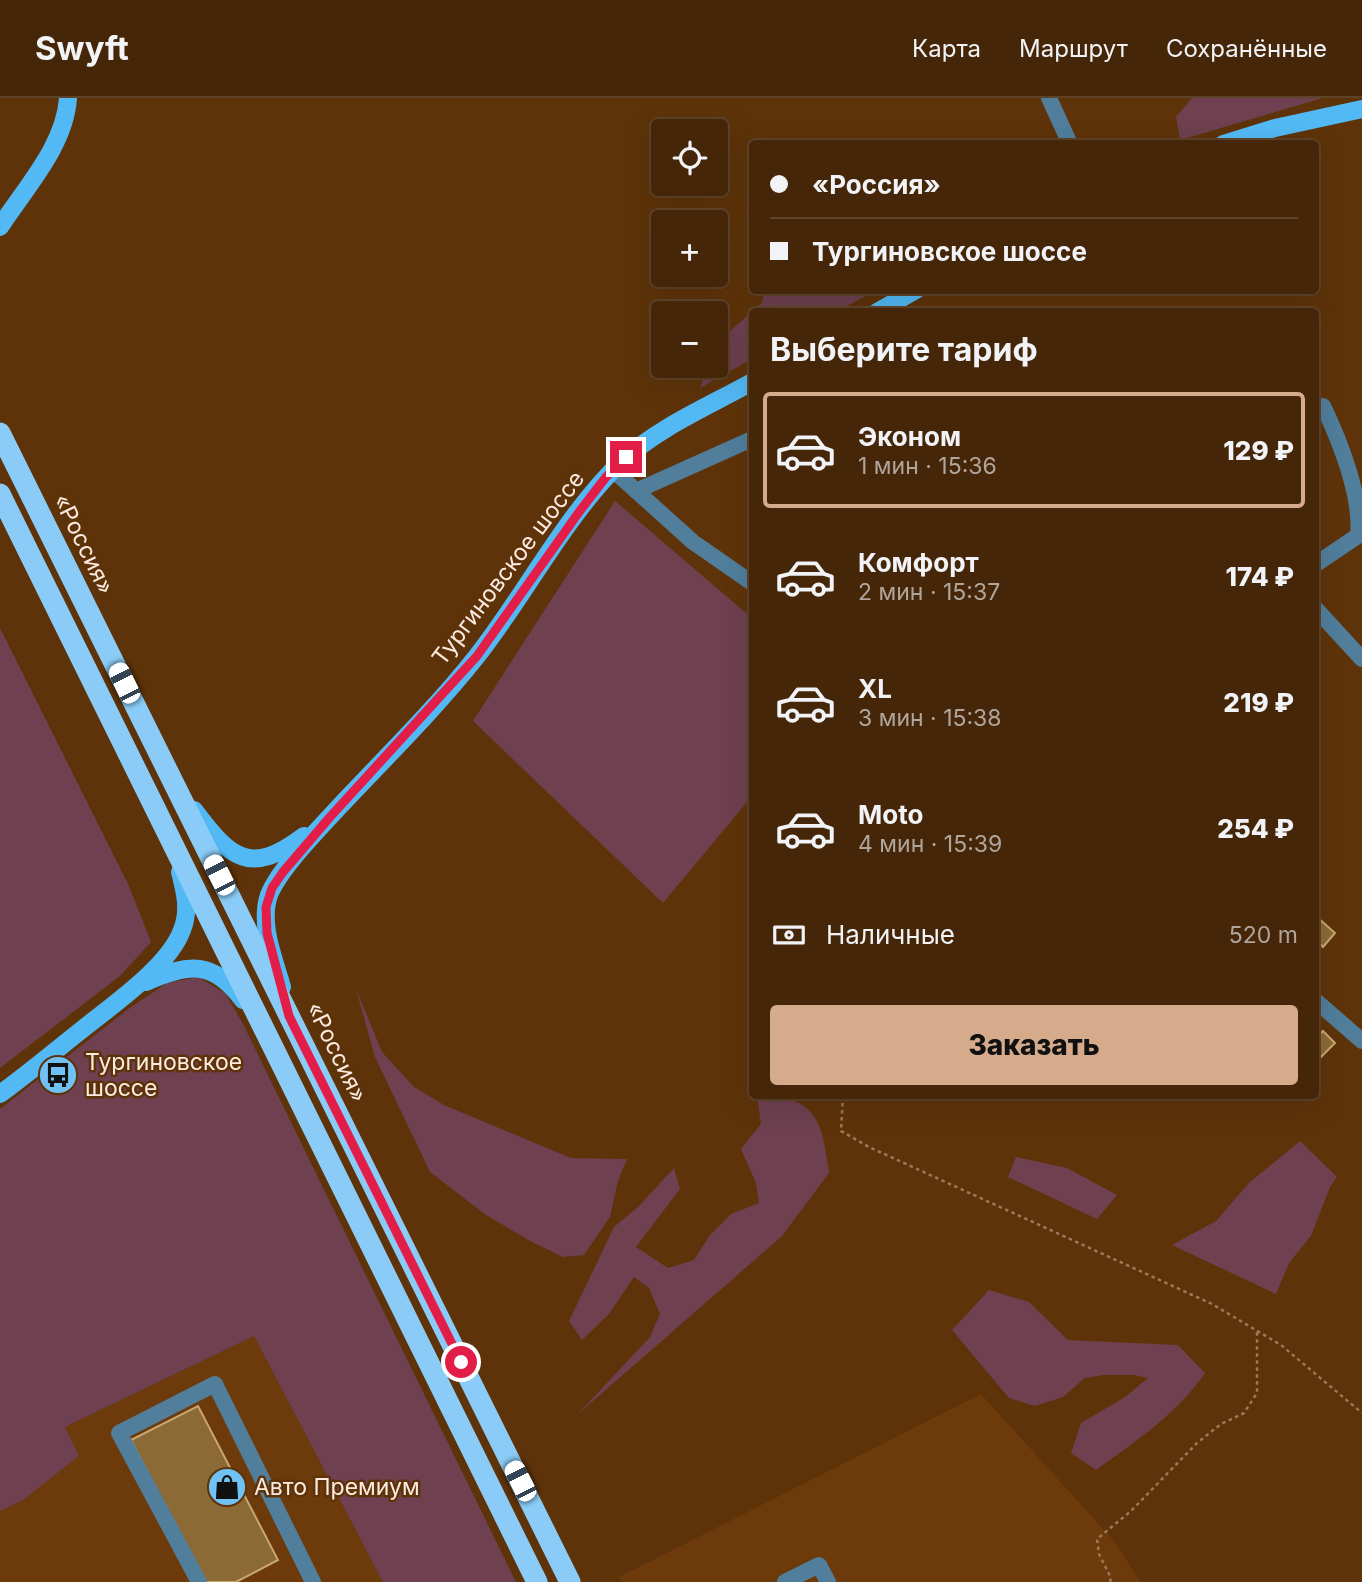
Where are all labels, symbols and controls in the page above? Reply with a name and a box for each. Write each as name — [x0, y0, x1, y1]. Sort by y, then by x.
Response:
text: Swyft — [35, 28, 129, 68]
text: Карта — [912, 34, 981, 63]
text: Маршрут — [1019, 34, 1128, 63]
text: Сохранённые — [1166, 34, 1327, 63]
map controls — [651, 119, 728, 378]
button: locate — [651, 119, 728, 196]
text: «Россия» — [812, 169, 941, 200]
button: + — [651, 210, 728, 287]
text: Тургиновское шоссе — [812, 236, 1087, 267]
button: − — [651, 301, 728, 378]
text: Выберите тариф — [770, 330, 1038, 369]
icon: car — [774, 419, 837, 482]
text: Эконом — [858, 421, 961, 452]
text: 129 ₽ — [1223, 435, 1294, 466]
route end — [610, 441, 642, 473]
text: 1 мин · 15:36 — [858, 452, 997, 480]
street label: Тургиновское шоссе — [426, 465, 590, 671]
street label: «Россия» — [48, 489, 120, 599]
icon: car — [774, 545, 837, 608]
text: Комфорт — [858, 547, 979, 578]
text: 174 ₽ — [1225, 561, 1294, 592]
text: 2 мин · 15:37 — [858, 578, 1000, 606]
car — [106, 660, 143, 706]
icon: car — [774, 671, 837, 734]
text: XL — [858, 673, 892, 704]
text: 219 ₽ — [1223, 687, 1294, 718]
text: 3 мин · 15:38 — [858, 704, 1002, 732]
icon: car — [774, 797, 837, 860]
text: Moto — [858, 799, 923, 830]
text: 254 ₽ — [1217, 813, 1294, 844]
text: 4 мин · 15:39 — [858, 830, 1002, 858]
car — [201, 852, 238, 898]
icon: cash — [770, 916, 808, 954]
text: Наличные — [826, 919, 955, 950]
text: 520 m — [1229, 921, 1298, 949]
street label: «Россия» — [301, 997, 373, 1107]
button: Заказать — [770, 1005, 1298, 1085]
place label: Тургиновское шоссе — [85, 1048, 242, 1102]
bus stop icon: Тургиновское шоссе — [37, 1054, 79, 1096]
route start — [445, 1346, 477, 1378]
car — [502, 1458, 539, 1504]
shop icon: Авто Премиум — [206, 1466, 248, 1508]
place label: Авто Премиум — [254, 1473, 420, 1501]

